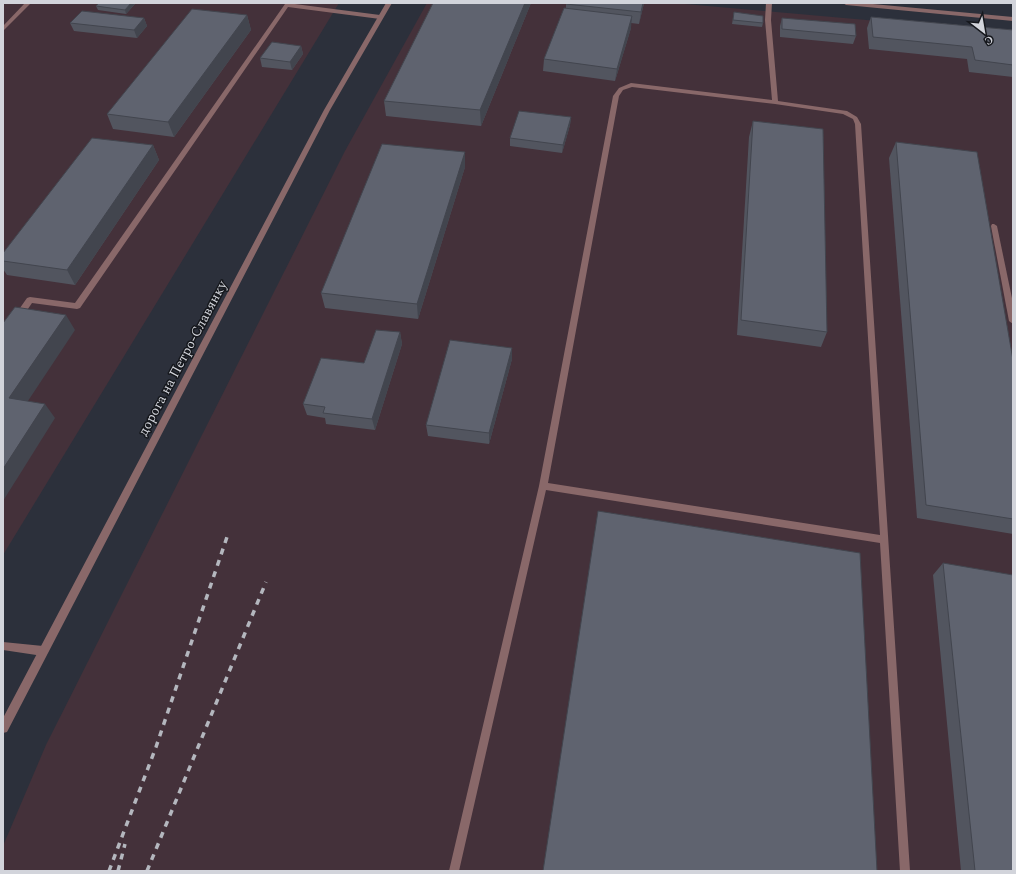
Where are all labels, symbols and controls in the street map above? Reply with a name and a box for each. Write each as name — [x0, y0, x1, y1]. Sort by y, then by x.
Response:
north arrow — [964, 12, 1004, 52]
text: С — [981, 31, 997, 50]
street label: дорога на Петро-Славянку — [133, 276, 233, 440]

